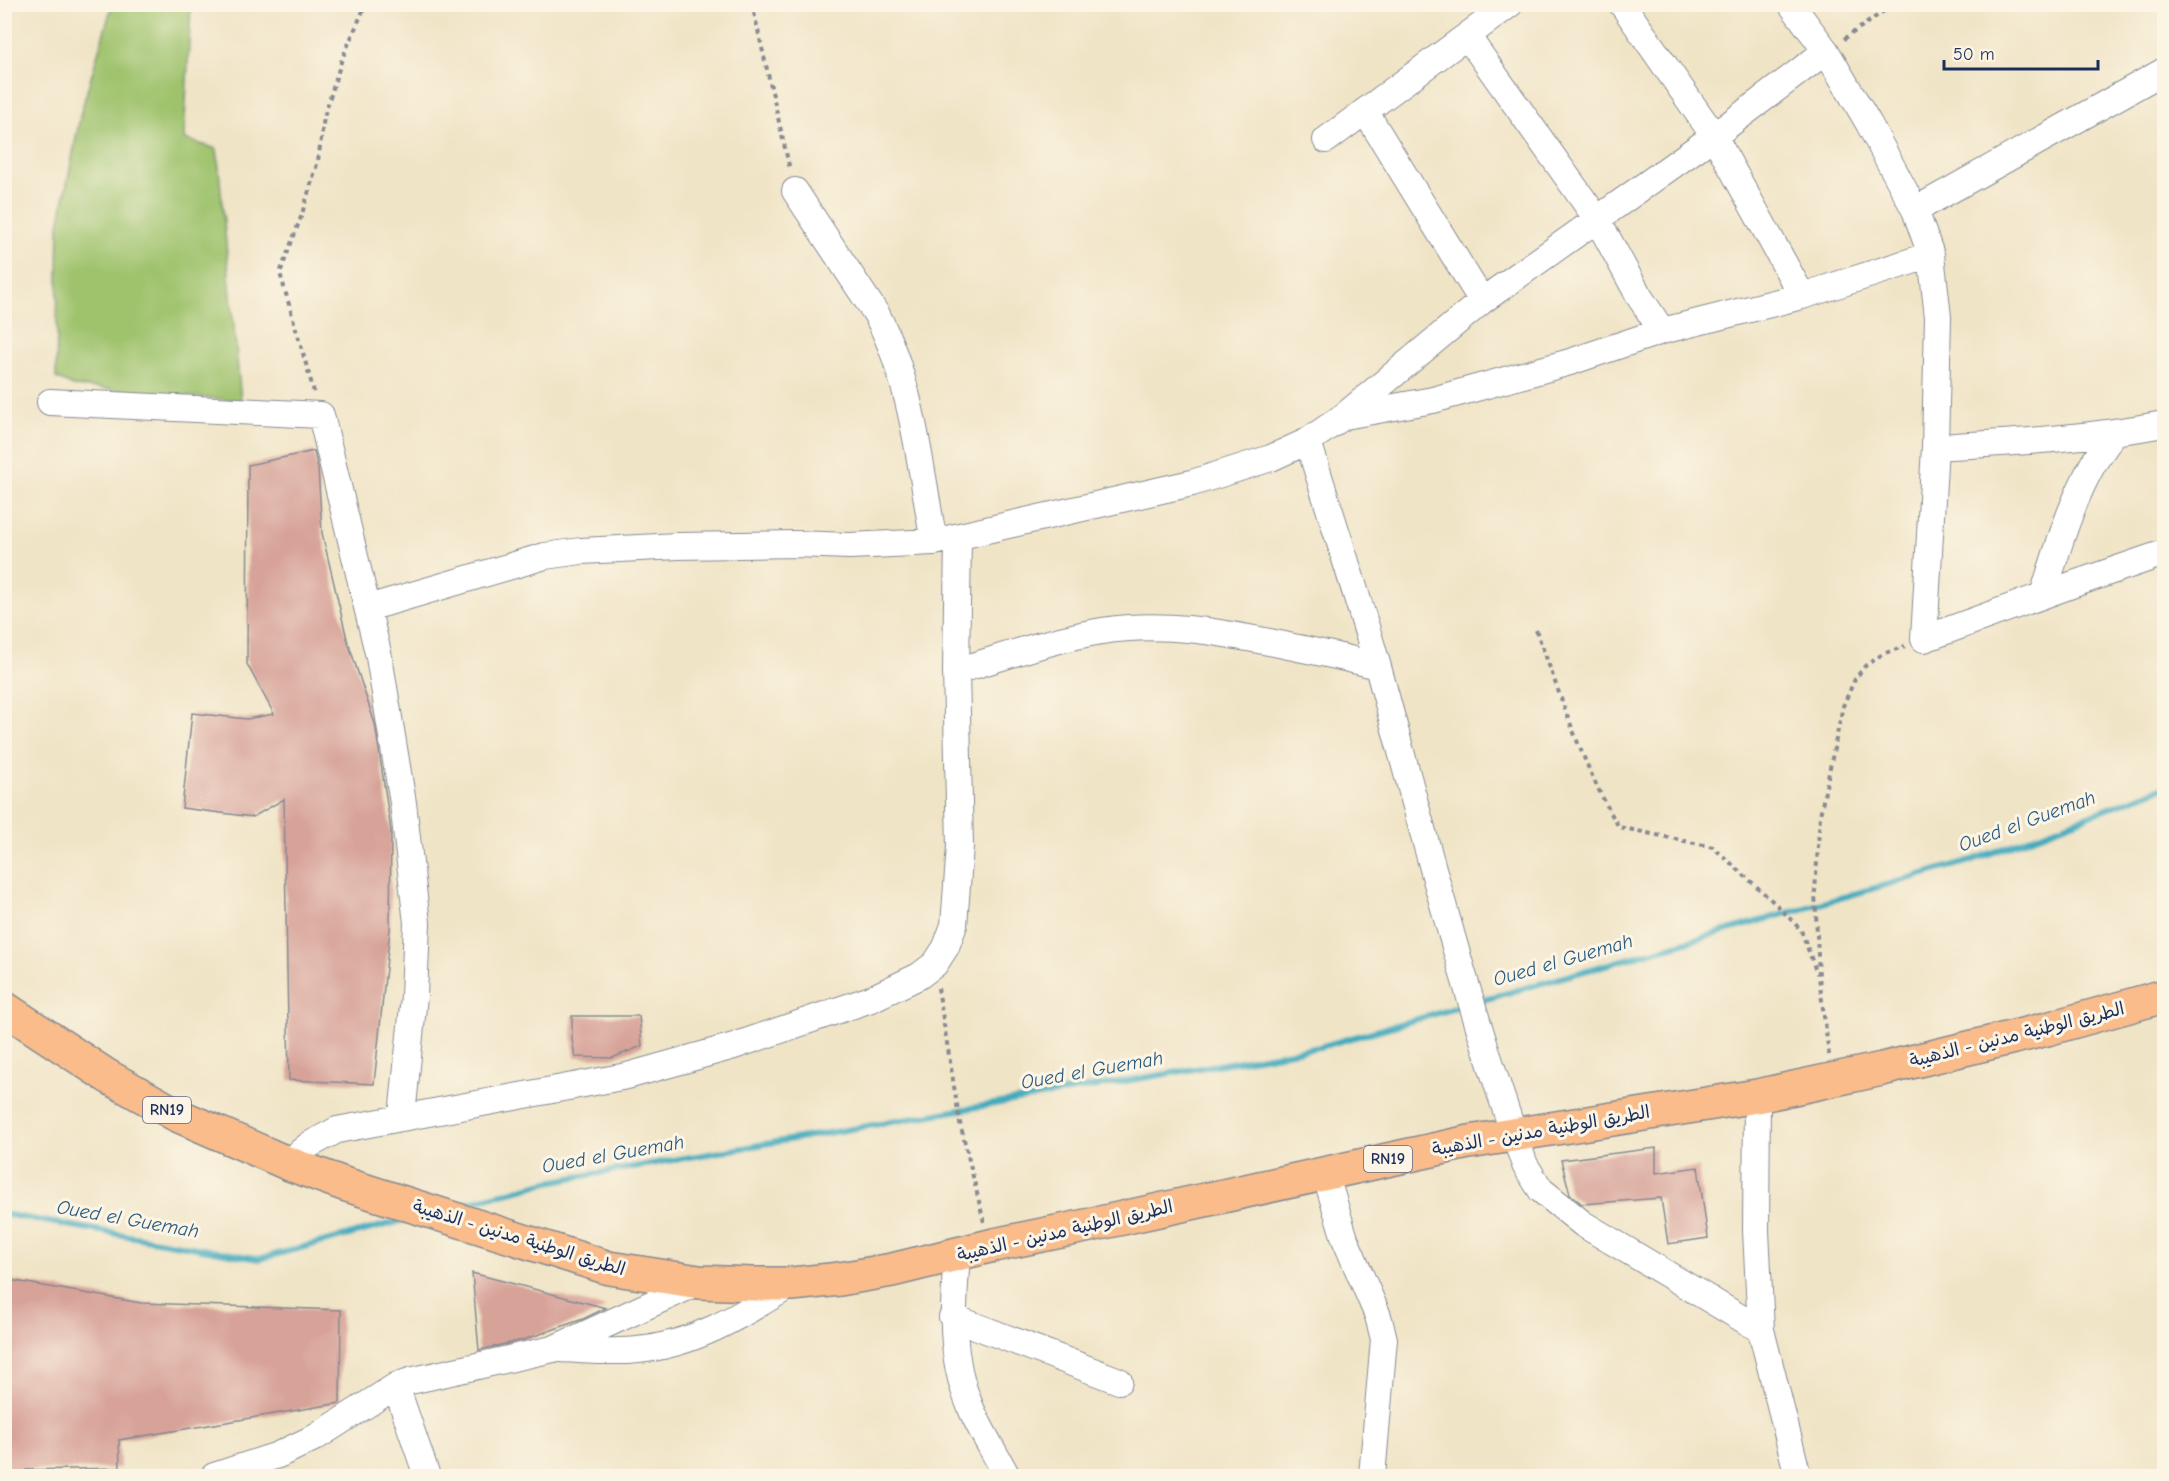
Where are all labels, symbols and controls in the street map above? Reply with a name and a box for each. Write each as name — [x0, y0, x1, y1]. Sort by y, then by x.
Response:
scale bar — [1944, 33, 2098, 71]
text: 50 m — [1953, 44, 1995, 65]
water label: Oued el Guemah — [1955, 786, 2099, 856]
water label: Oued el Guemah — [1491, 929, 1635, 991]
street label: الطريق الوطنية مدنين - الذهيبة — [1907, 998, 2127, 1072]
water label: Oued el Guemah — [1019, 1046, 1165, 1094]
road number: RN19 — [143, 1097, 191, 1123]
street label: الطريق الوطنية مدنين - الذهيبة — [1431, 1101, 1651, 1161]
water label: Oued el Guemah — [540, 1130, 686, 1178]
road number: RN19 — [1364, 1146, 1412, 1172]
water label: Oued el Guemah — [55, 1195, 201, 1243]
street label: الطريق الوطنية مدنين - الذهيبة — [410, 1196, 628, 1280]
street label: الطريق الوطنية مدنين - الذهيبة — [955, 1196, 1175, 1266]

